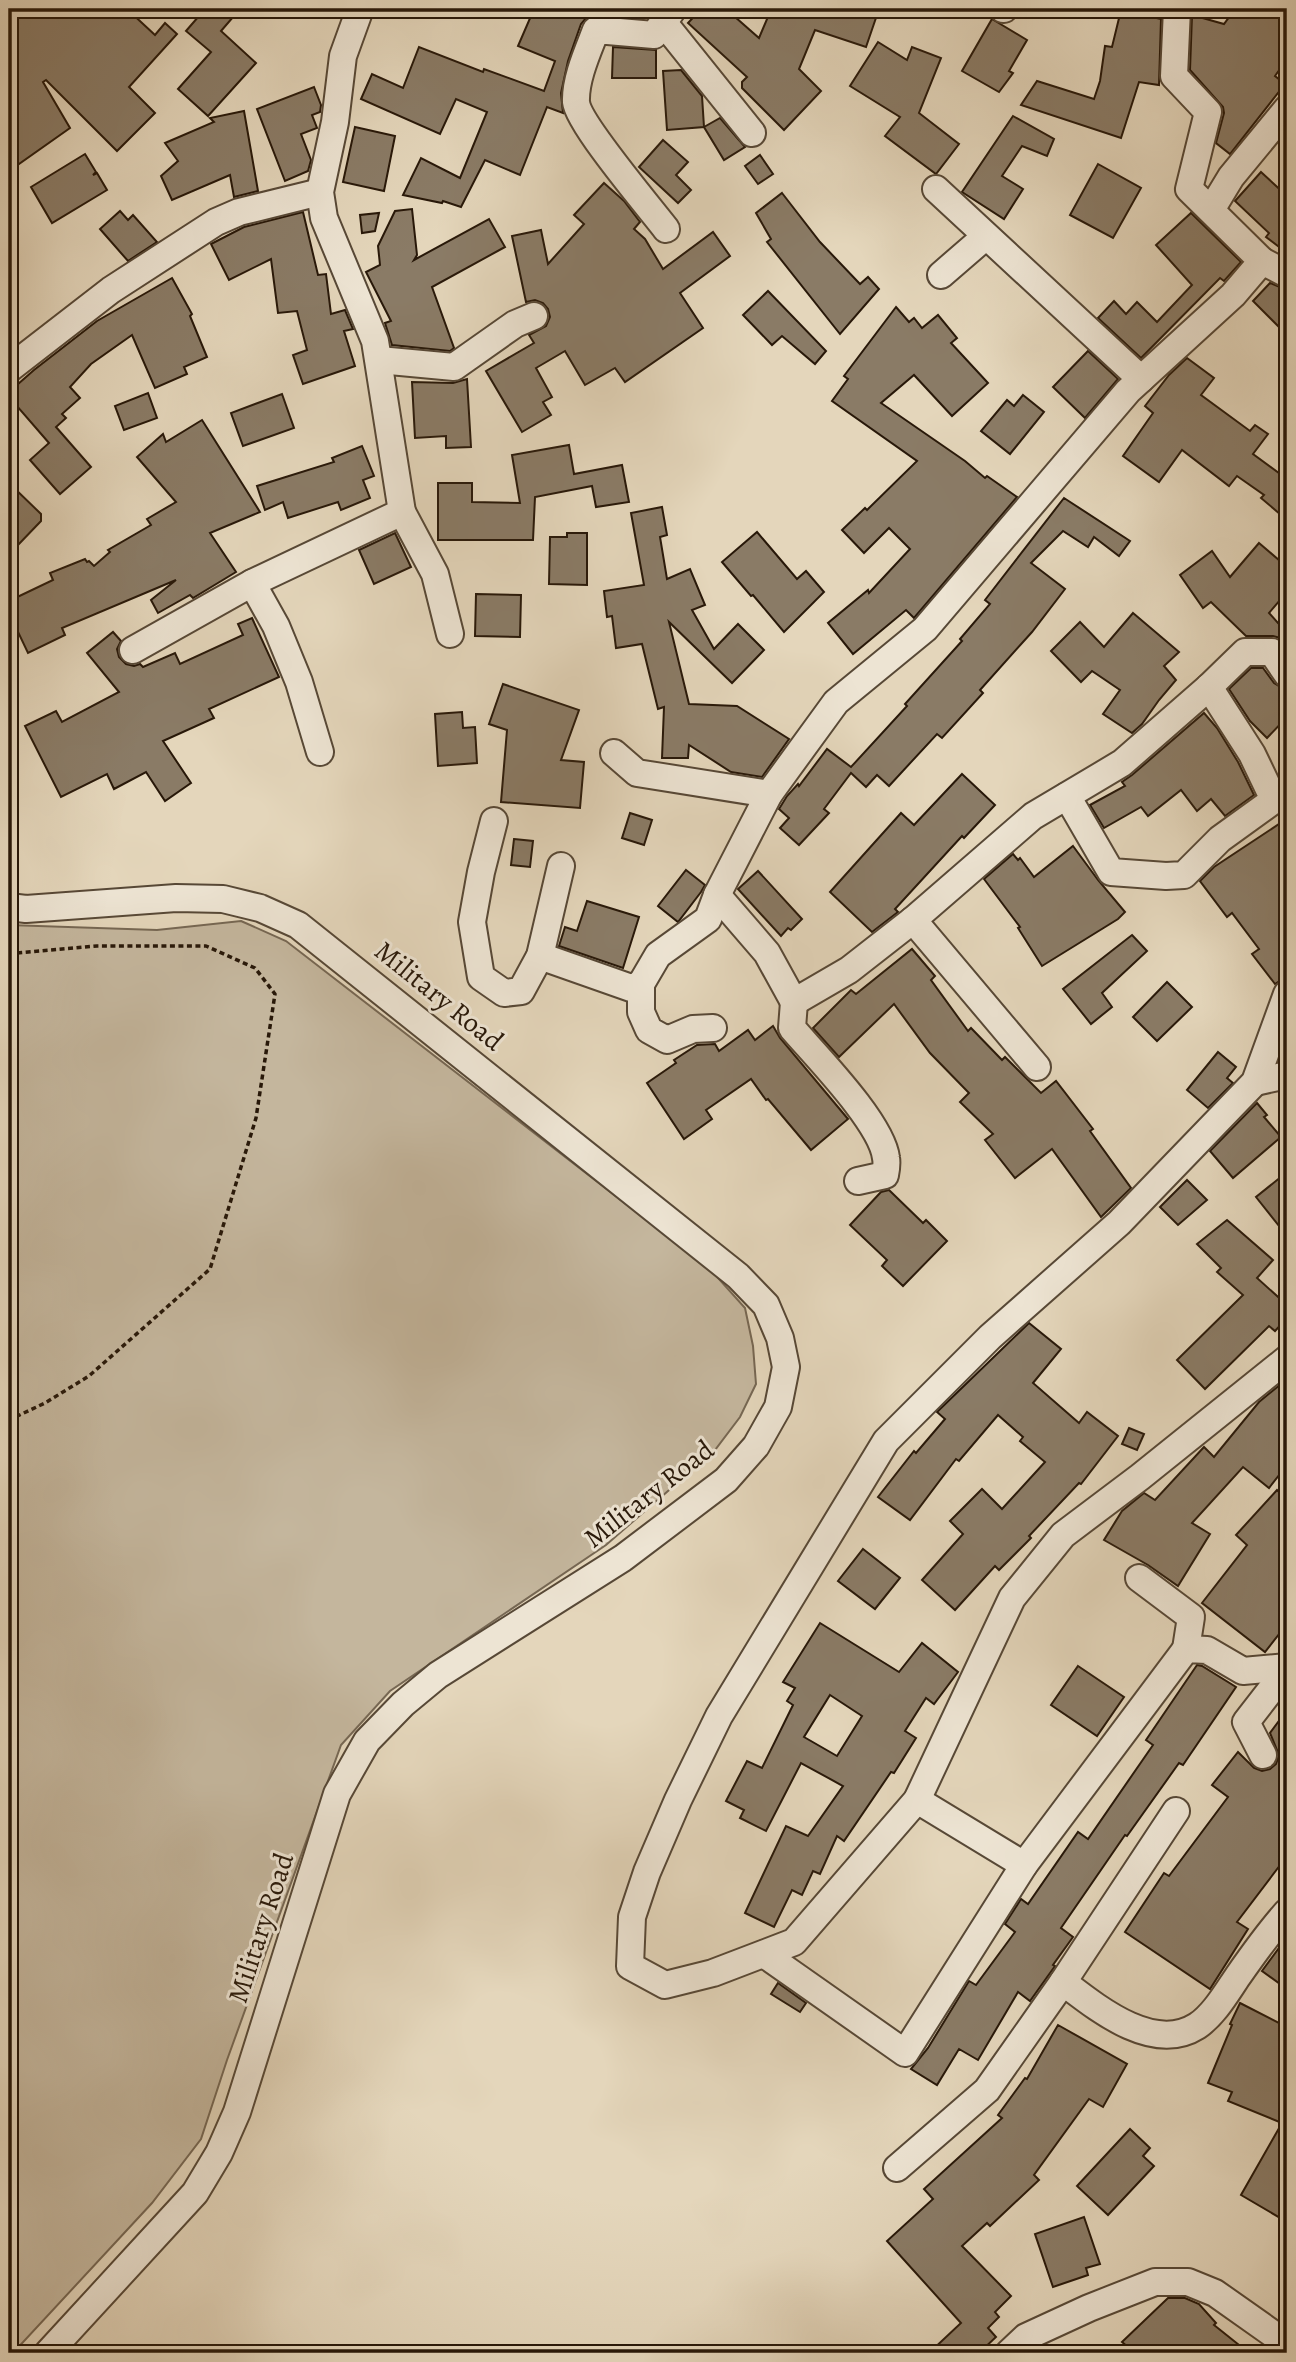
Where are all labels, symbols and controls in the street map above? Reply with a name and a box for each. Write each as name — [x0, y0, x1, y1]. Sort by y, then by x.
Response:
street label: Military Road — [366, 932, 512, 1060]
street label: Military Road — [576, 1430, 723, 1557]
street label: Military Road — [219, 1847, 303, 2008]

